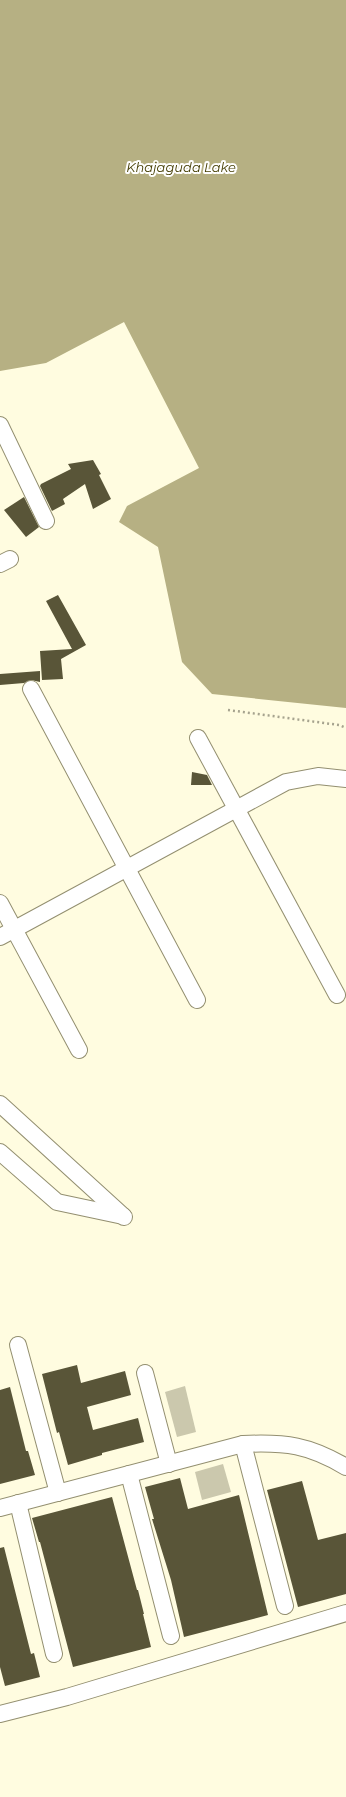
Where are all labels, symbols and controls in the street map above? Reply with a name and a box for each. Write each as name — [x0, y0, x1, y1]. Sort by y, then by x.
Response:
water label: Khajaguda Lake — [126, 159, 236, 175]

